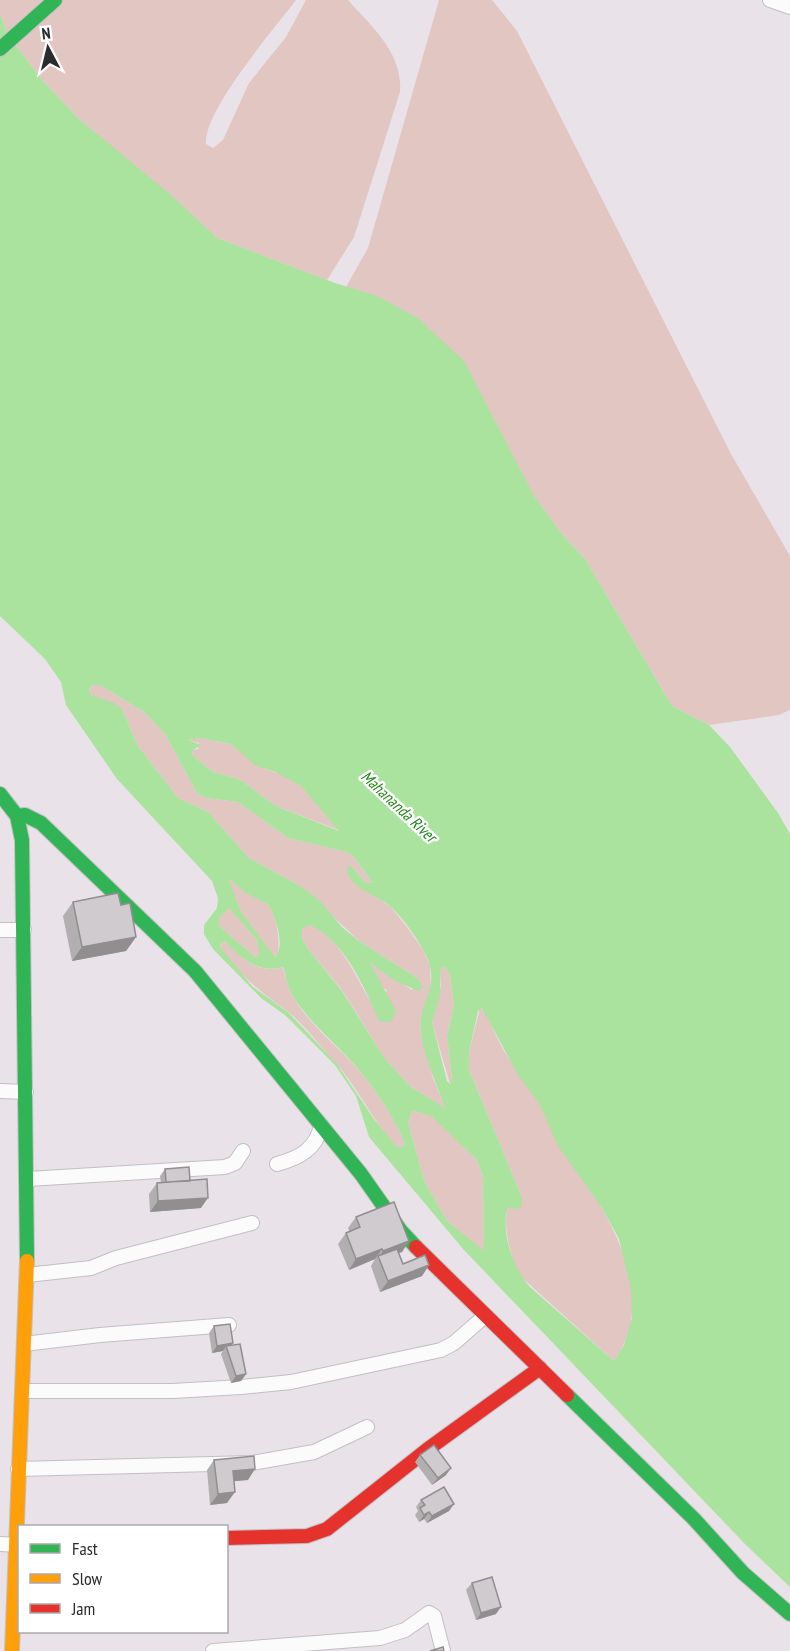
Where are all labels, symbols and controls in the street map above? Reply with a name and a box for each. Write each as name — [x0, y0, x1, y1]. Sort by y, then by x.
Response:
north arrow — [18, 18, 78, 78]
text: N — [41, 23, 52, 44]
water label: Mahananda River — [357, 766, 443, 848]
legend — [18, 1525, 228, 1633]
text: Fast — [72, 1537, 98, 1560]
text: Slow — [72, 1567, 103, 1590]
text: Jam — [71, 1597, 95, 1620]

